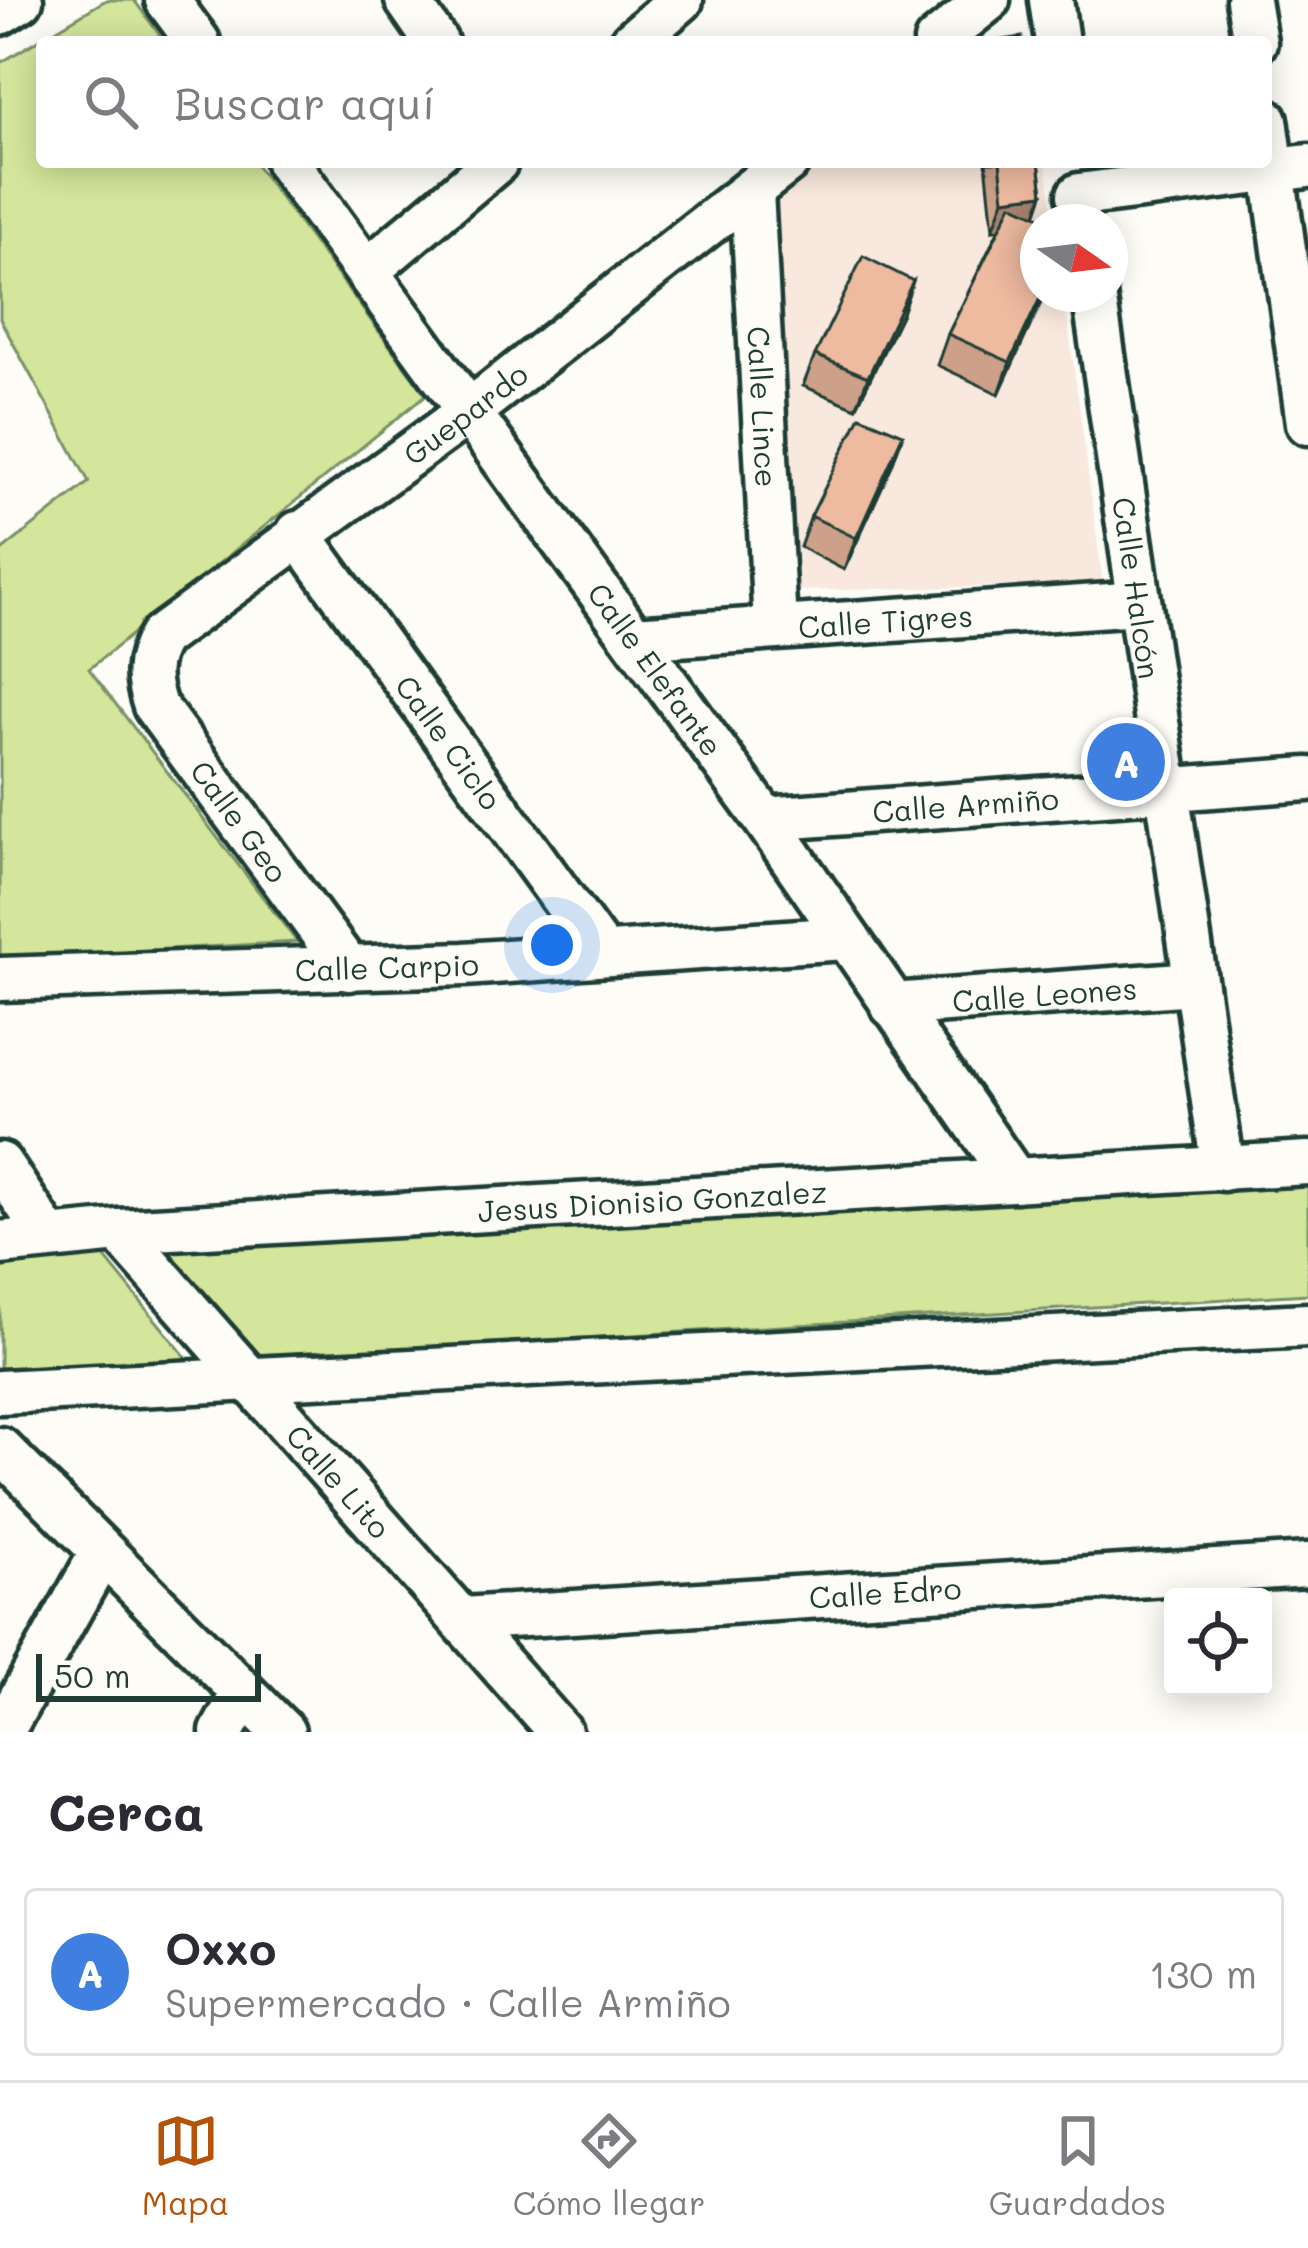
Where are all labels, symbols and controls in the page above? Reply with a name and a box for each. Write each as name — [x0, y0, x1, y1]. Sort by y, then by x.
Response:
search box — [36, 36, 1272, 168]
icon: search — [78, 69, 144, 135]
text: Buscar aquí — [174, 73, 436, 131]
north arrow — [1020, 204, 1128, 312]
street label: Calle Lince — [739, 325, 788, 488]
street label: Guepardo — [395, 353, 535, 473]
street label: Calle Halcón — [1104, 494, 1170, 681]
street label: Calle Elefante — [579, 574, 732, 764]
street label: Calle Tigres — [797, 595, 974, 647]
street label: Calle Ciclo — [387, 667, 511, 817]
pin: A — [1087, 717, 1165, 807]
street label: Calle Geo — [182, 752, 298, 890]
street label: Calle Armiño — [871, 777, 1060, 831]
your location — [522, 915, 582, 975]
street label: Calle Carpio — [294, 943, 480, 989]
street label: Calle Leones — [951, 967, 1138, 1021]
street label: Jesus Dionisio Gonzalez — [477, 1171, 828, 1230]
street label: Calle Lito — [278, 1415, 400, 1546]
street label: Calle Edro — [808, 1567, 962, 1617]
map controls — [1164, 1588, 1272, 1696]
button: locate — [1164, 1588, 1272, 1696]
scale bar — [36, 1648, 261, 1701]
text: 50 m — [54, 1653, 130, 1696]
text: Cerca — [48, 1777, 205, 1844]
text: Oxxo — [165, 1918, 276, 1976]
text: A — [76, 1947, 104, 1998]
text: 130 m — [1149, 1947, 1257, 1998]
text: Supermercado · Calle Armiño — [165, 1976, 731, 2027]
tab: Mapa — [142, 2108, 229, 2223]
tab: Cómo llegar — [513, 2108, 705, 2223]
tab: Guardados — [989, 2108, 1166, 2223]

